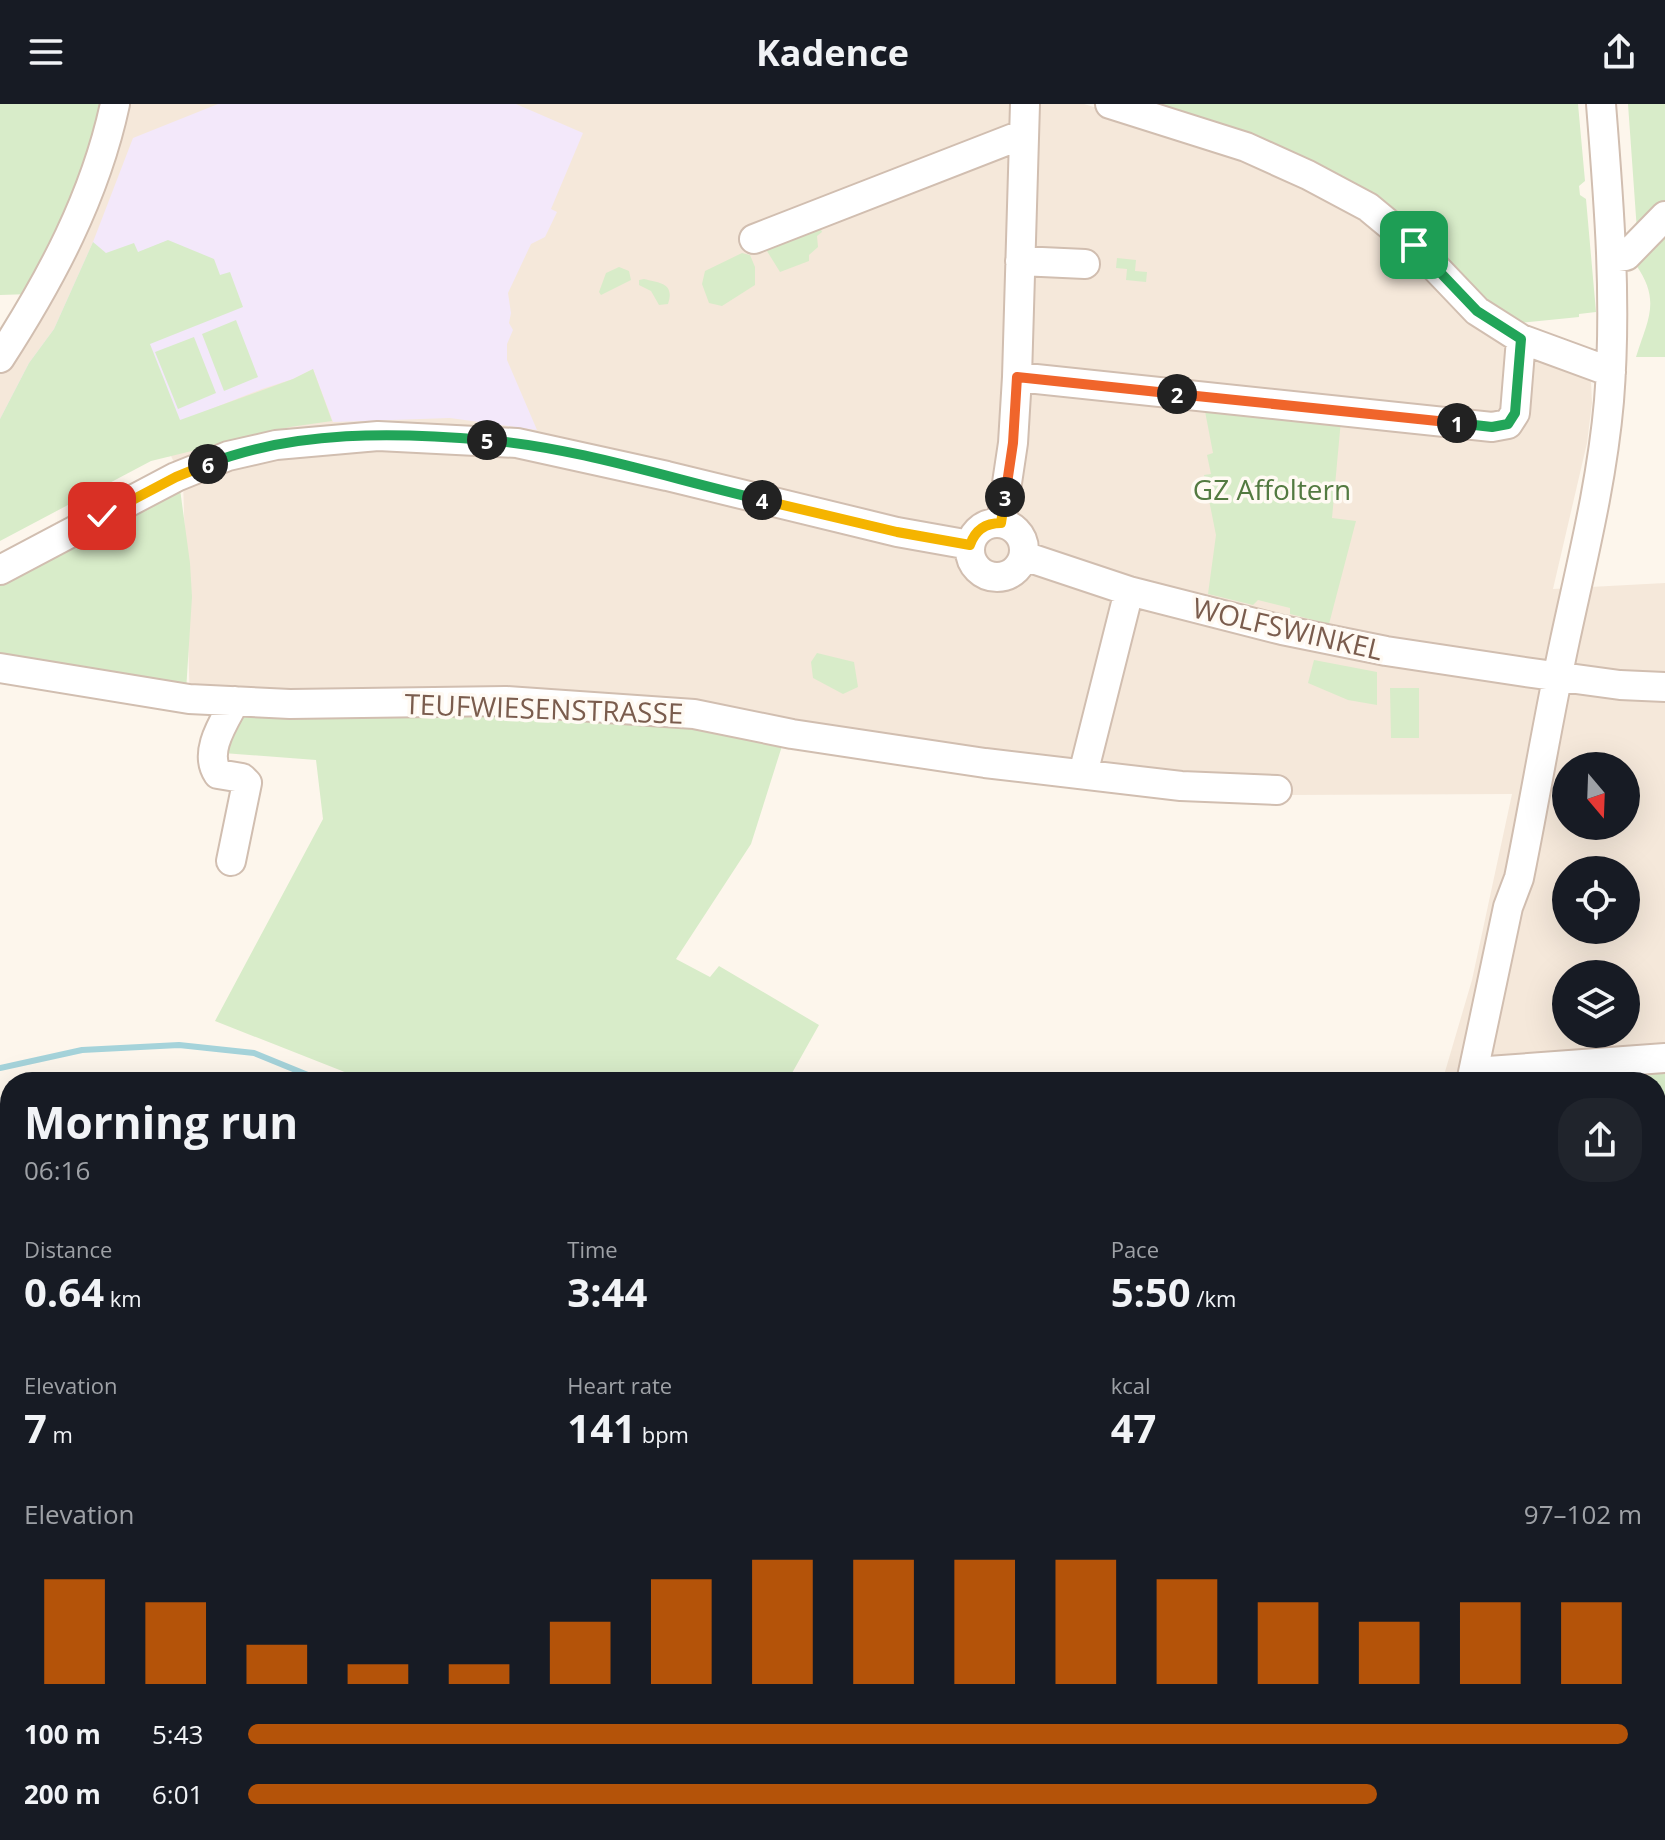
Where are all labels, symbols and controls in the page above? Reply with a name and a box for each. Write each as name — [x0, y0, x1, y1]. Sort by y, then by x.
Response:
text: Kadence — [756, 28, 909, 77]
icon: menu — [24, 30, 68, 74]
icon: share — [1597, 30, 1641, 74]
pin — [1380, 211, 1448, 279]
icon: arrive — [1392, 223, 1436, 267]
pin: 2 — [1157, 374, 1197, 414]
text: 2 — [1171, 379, 1183, 409]
pin: 1 — [1437, 403, 1477, 443]
text: 1 — [1451, 408, 1463, 438]
pin: 5 — [467, 420, 507, 460]
text: 5 — [481, 425, 493, 455]
pin: 6 — [188, 444, 228, 484]
text: 6 — [202, 449, 214, 479]
park label: GZ Affoltern — [1193, 470, 1351, 508]
pin: 3 — [985, 477, 1025, 517]
pin: 4 — [742, 480, 782, 520]
pin — [68, 482, 136, 550]
text: 3 — [999, 482, 1011, 512]
text: 4 — [756, 485, 768, 515]
icon: check — [80, 494, 124, 538]
street label: WOLFSWINKEL — [1189, 588, 1387, 668]
street label: TEUFWIESENSTRASSE — [404, 684, 684, 732]
north arrow — [1552, 752, 1640, 840]
map controls — [1552, 752, 1640, 1048]
button: locate — [1552, 856, 1640, 944]
button: layers — [1552, 960, 1640, 1048]
text: Morning run — [24, 1092, 298, 1152]
button: share — [1558, 1098, 1642, 1182]
text: 06:16 — [24, 1152, 90, 1188]
text: Distance — [24, 1234, 112, 1264]
text: Time — [567, 1234, 618, 1264]
text: Pace — [1111, 1234, 1159, 1264]
text: 0.64 — [24, 1264, 104, 1319]
text: 3:44 — [567, 1264, 647, 1319]
text: 5:50 — [1111, 1264, 1191, 1319]
text: km — [104, 1283, 142, 1313]
text: /km — [1191, 1283, 1236, 1313]
text: Elevation — [24, 1370, 117, 1400]
text: Heart rate — [567, 1370, 672, 1400]
text: kcal — [1111, 1370, 1151, 1400]
text: 7 — [24, 1400, 47, 1455]
text: 141 — [567, 1400, 636, 1455]
text: 47 — [1111, 1400, 1156, 1455]
text: m — [47, 1419, 73, 1449]
text: bpm — [636, 1419, 689, 1449]
text: Elevation — [24, 1496, 134, 1532]
text: 97–102 m — [1524, 1496, 1642, 1532]
text: 100 m — [24, 1716, 101, 1752]
text: 5:43 — [152, 1716, 203, 1752]
text: 200 m — [24, 1776, 101, 1812]
text: 6:01 — [152, 1776, 203, 1812]

